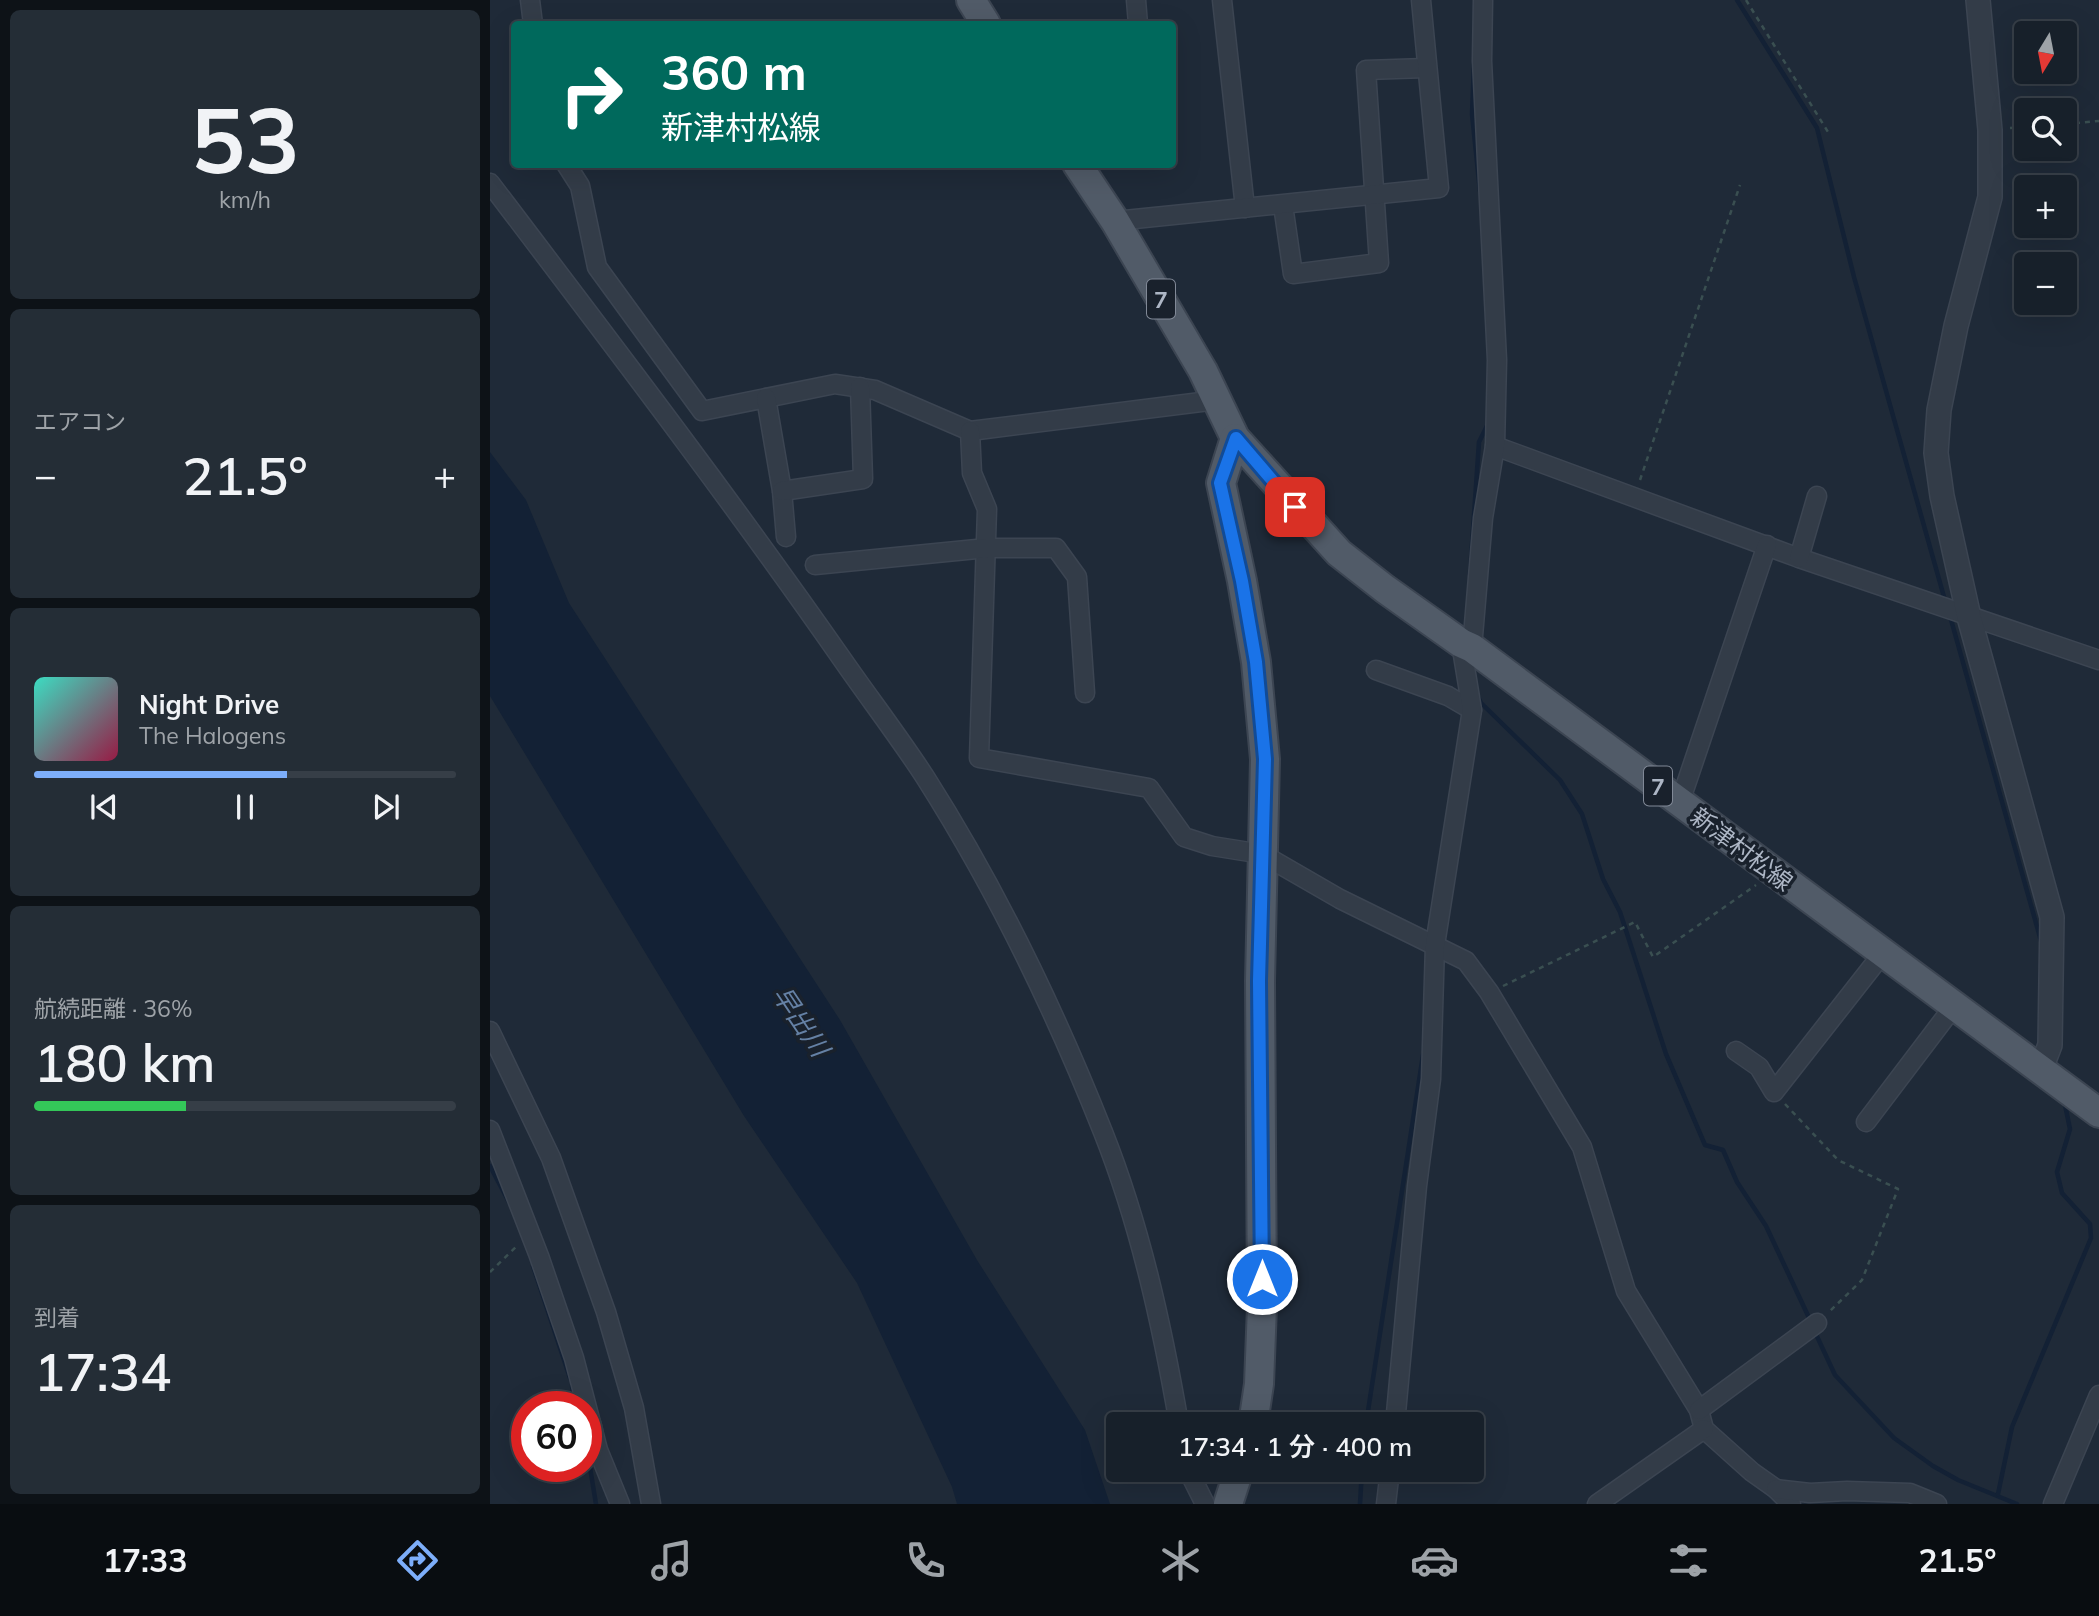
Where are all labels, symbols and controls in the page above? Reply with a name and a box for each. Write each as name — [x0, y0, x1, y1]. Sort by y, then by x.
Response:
north arrow — [2014, 21, 2077, 84]
map controls — [2014, 21, 2077, 315]
text: 360 m — [661, 41, 807, 102]
icon: right — [546, 49, 637, 140]
text: 53 — [190, 82, 300, 196]
button: search — [2014, 98, 2077, 161]
text: 新津村松線 — [661, 107, 821, 147]
button: + — [2014, 175, 2077, 238]
text: km/h — [219, 185, 271, 214]
button: − — [2014, 252, 2077, 315]
road number: 7 — [1147, 280, 1175, 318]
text: エアコン — [34, 407, 126, 436]
text: 21.5° — [182, 443, 308, 508]
text: − — [34, 451, 57, 499]
text: + — [433, 451, 456, 499]
pin — [1265, 477, 1325, 537]
icon: arrive — [1276, 488, 1314, 526]
text: Night Drive — [139, 688, 279, 721]
text: The Halogens — [139, 721, 286, 750]
road number: 7 — [1644, 766, 1672, 806]
icon: previous — [85, 788, 123, 826]
icon: pause — [226, 788, 264, 826]
icon: next — [367, 788, 405, 826]
street label: 新津村松線 — [1685, 801, 1799, 897]
water label: 早出川 — [766, 979, 838, 1065]
text: 航続距離 · 36% — [34, 994, 192, 1023]
text: 180 km — [34, 1030, 215, 1095]
position arrow — [1225, 1242, 1299, 1316]
text: 到着 — [34, 1303, 80, 1332]
text: 17:34 — [34, 1339, 171, 1404]
speed limit sign: 60 — [511, 1391, 602, 1482]
text: 17:34 · 1 分 · 400 m — [1178, 1430, 1412, 1463]
icon: directions — [393, 1536, 442, 1585]
icon: music — [647, 1536, 696, 1585]
icon: phone — [901, 1536, 950, 1585]
icon: climate — [1156, 1536, 1205, 1585]
icon: car — [1410, 1536, 1459, 1585]
icon: filters — [1664, 1536, 1713, 1585]
text: 17:33 — [103, 1540, 187, 1580]
text: 21.5° — [1919, 1540, 1996, 1580]

